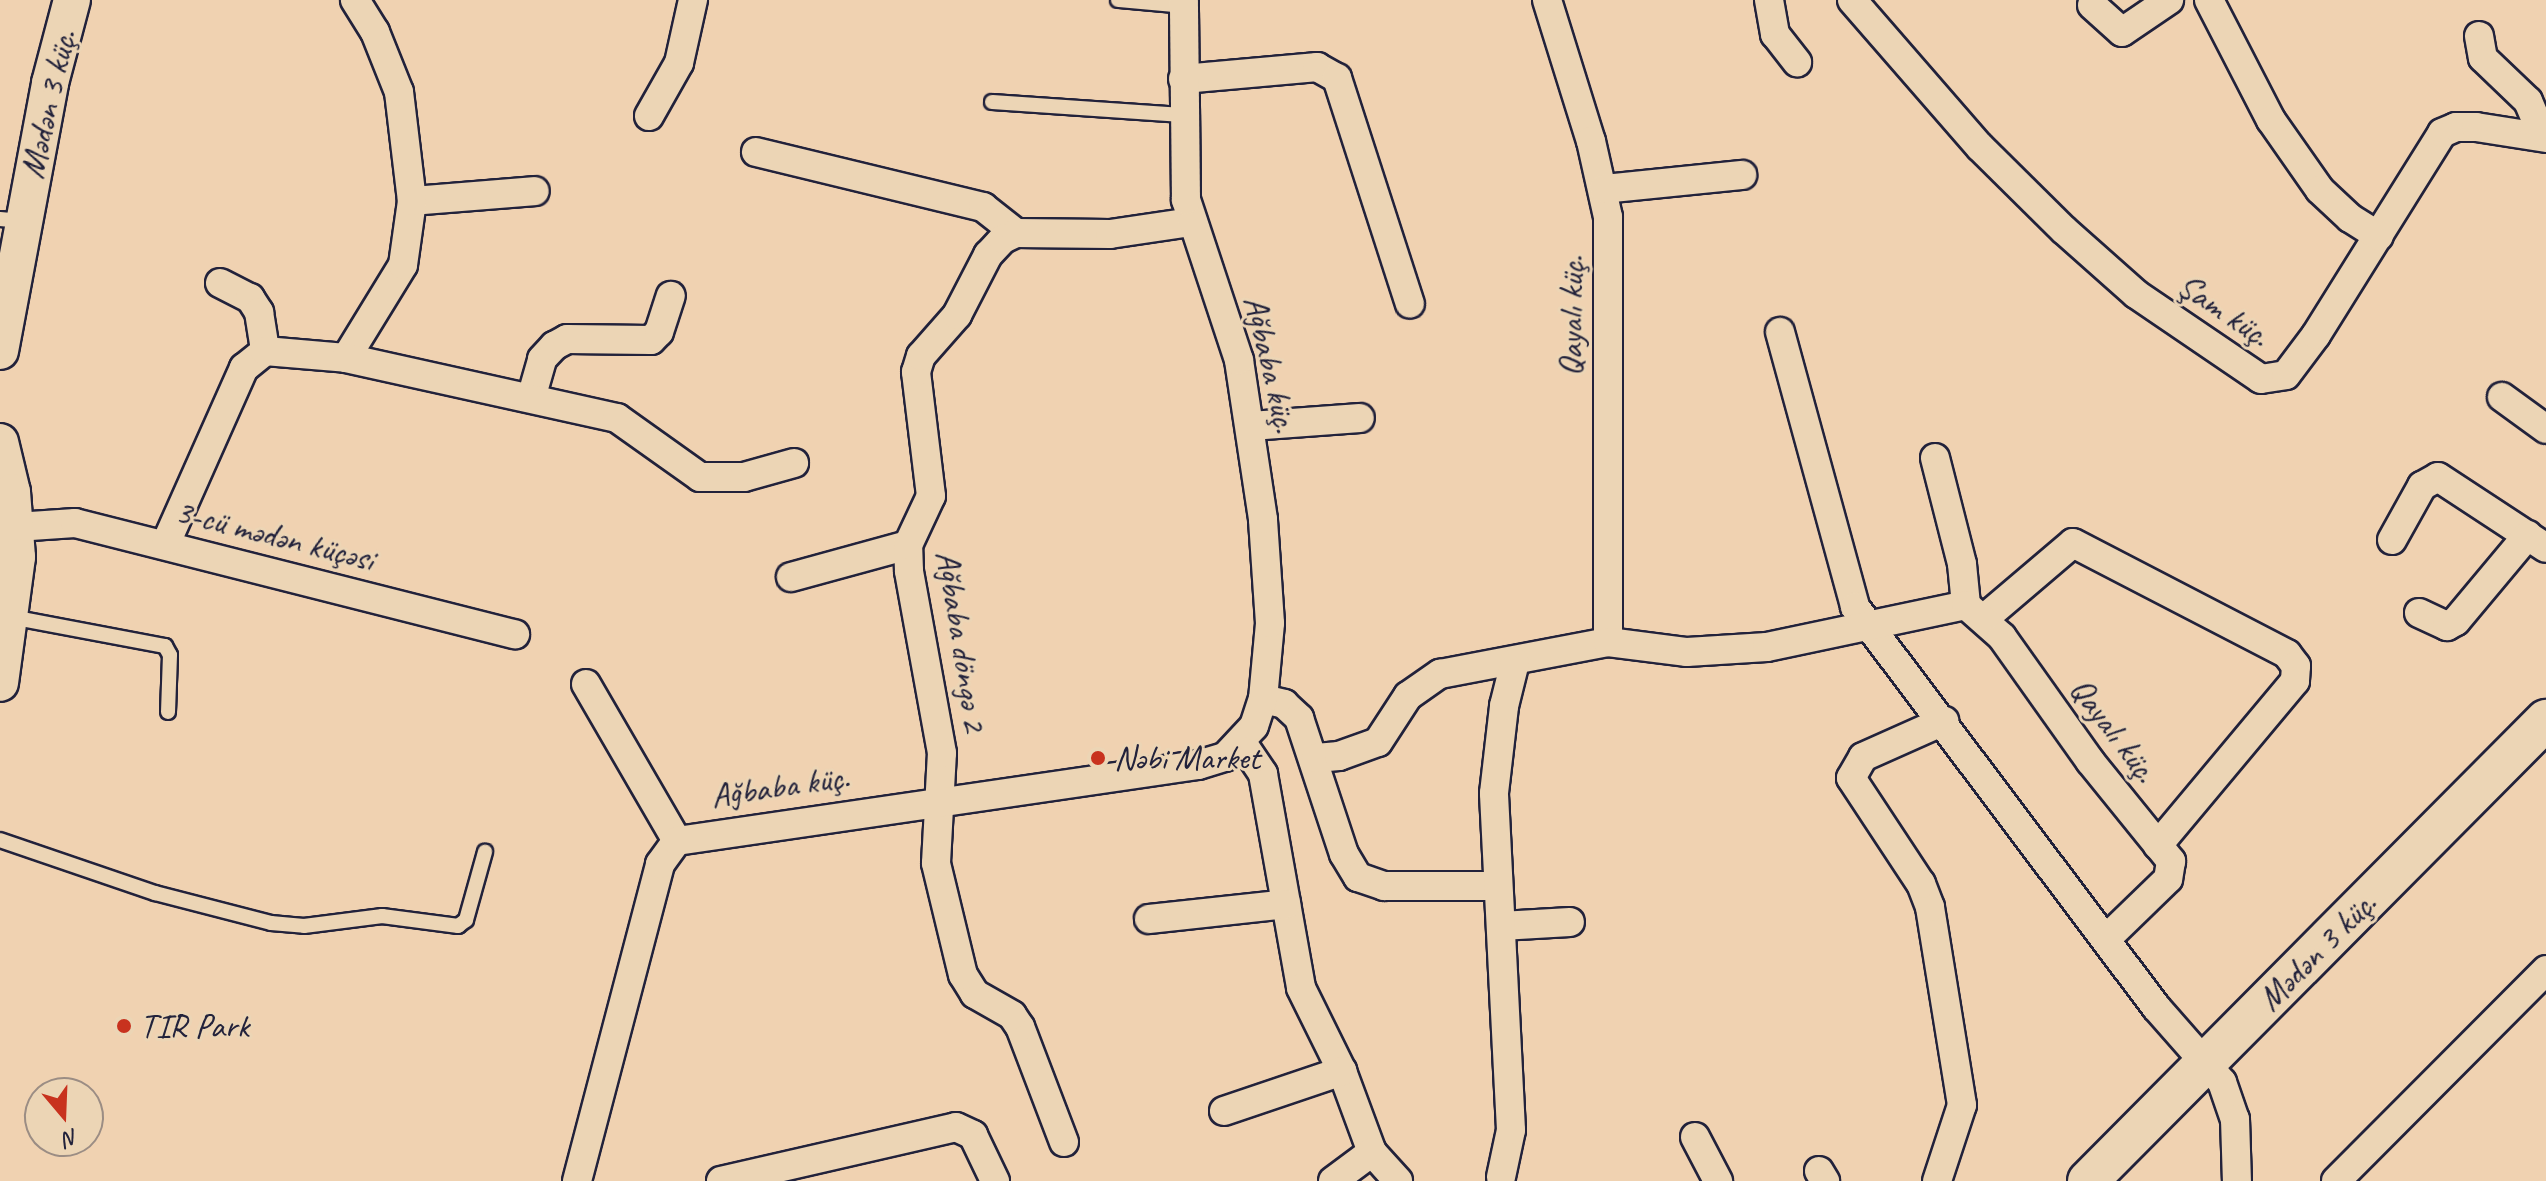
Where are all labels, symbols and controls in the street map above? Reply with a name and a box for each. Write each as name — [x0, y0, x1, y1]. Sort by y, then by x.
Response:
street label: Mədən 3 küç. — [11, 26, 85, 182]
street label: Qayalı küç. — [1550, 255, 1592, 377]
street label: Şam küç. — [2170, 264, 2278, 356]
street label: Ağbaba küç. — [1236, 292, 1306, 436]
street label: 3-cü mədən küçəsi — [171, 491, 379, 579]
street label: Ağbaba döngə 2 — [928, 548, 996, 734]
street label: Qayalı küç. — [2061, 670, 2167, 790]
place label: Nəbi Market — [1114, 738, 1261, 778]
marker: Nəbi Market — [1089, 749, 1107, 767]
street label: Ağbaba küç. — [708, 756, 852, 816]
street label: Mədən 3 küç. — [2249, 883, 2385, 1019]
place label: TIR Park — [140, 1006, 249, 1046]
marker: TIR Park — [115, 1017, 133, 1035]
north arrow — [24, 1077, 104, 1157]
text: N — [60, 1122, 82, 1153]

